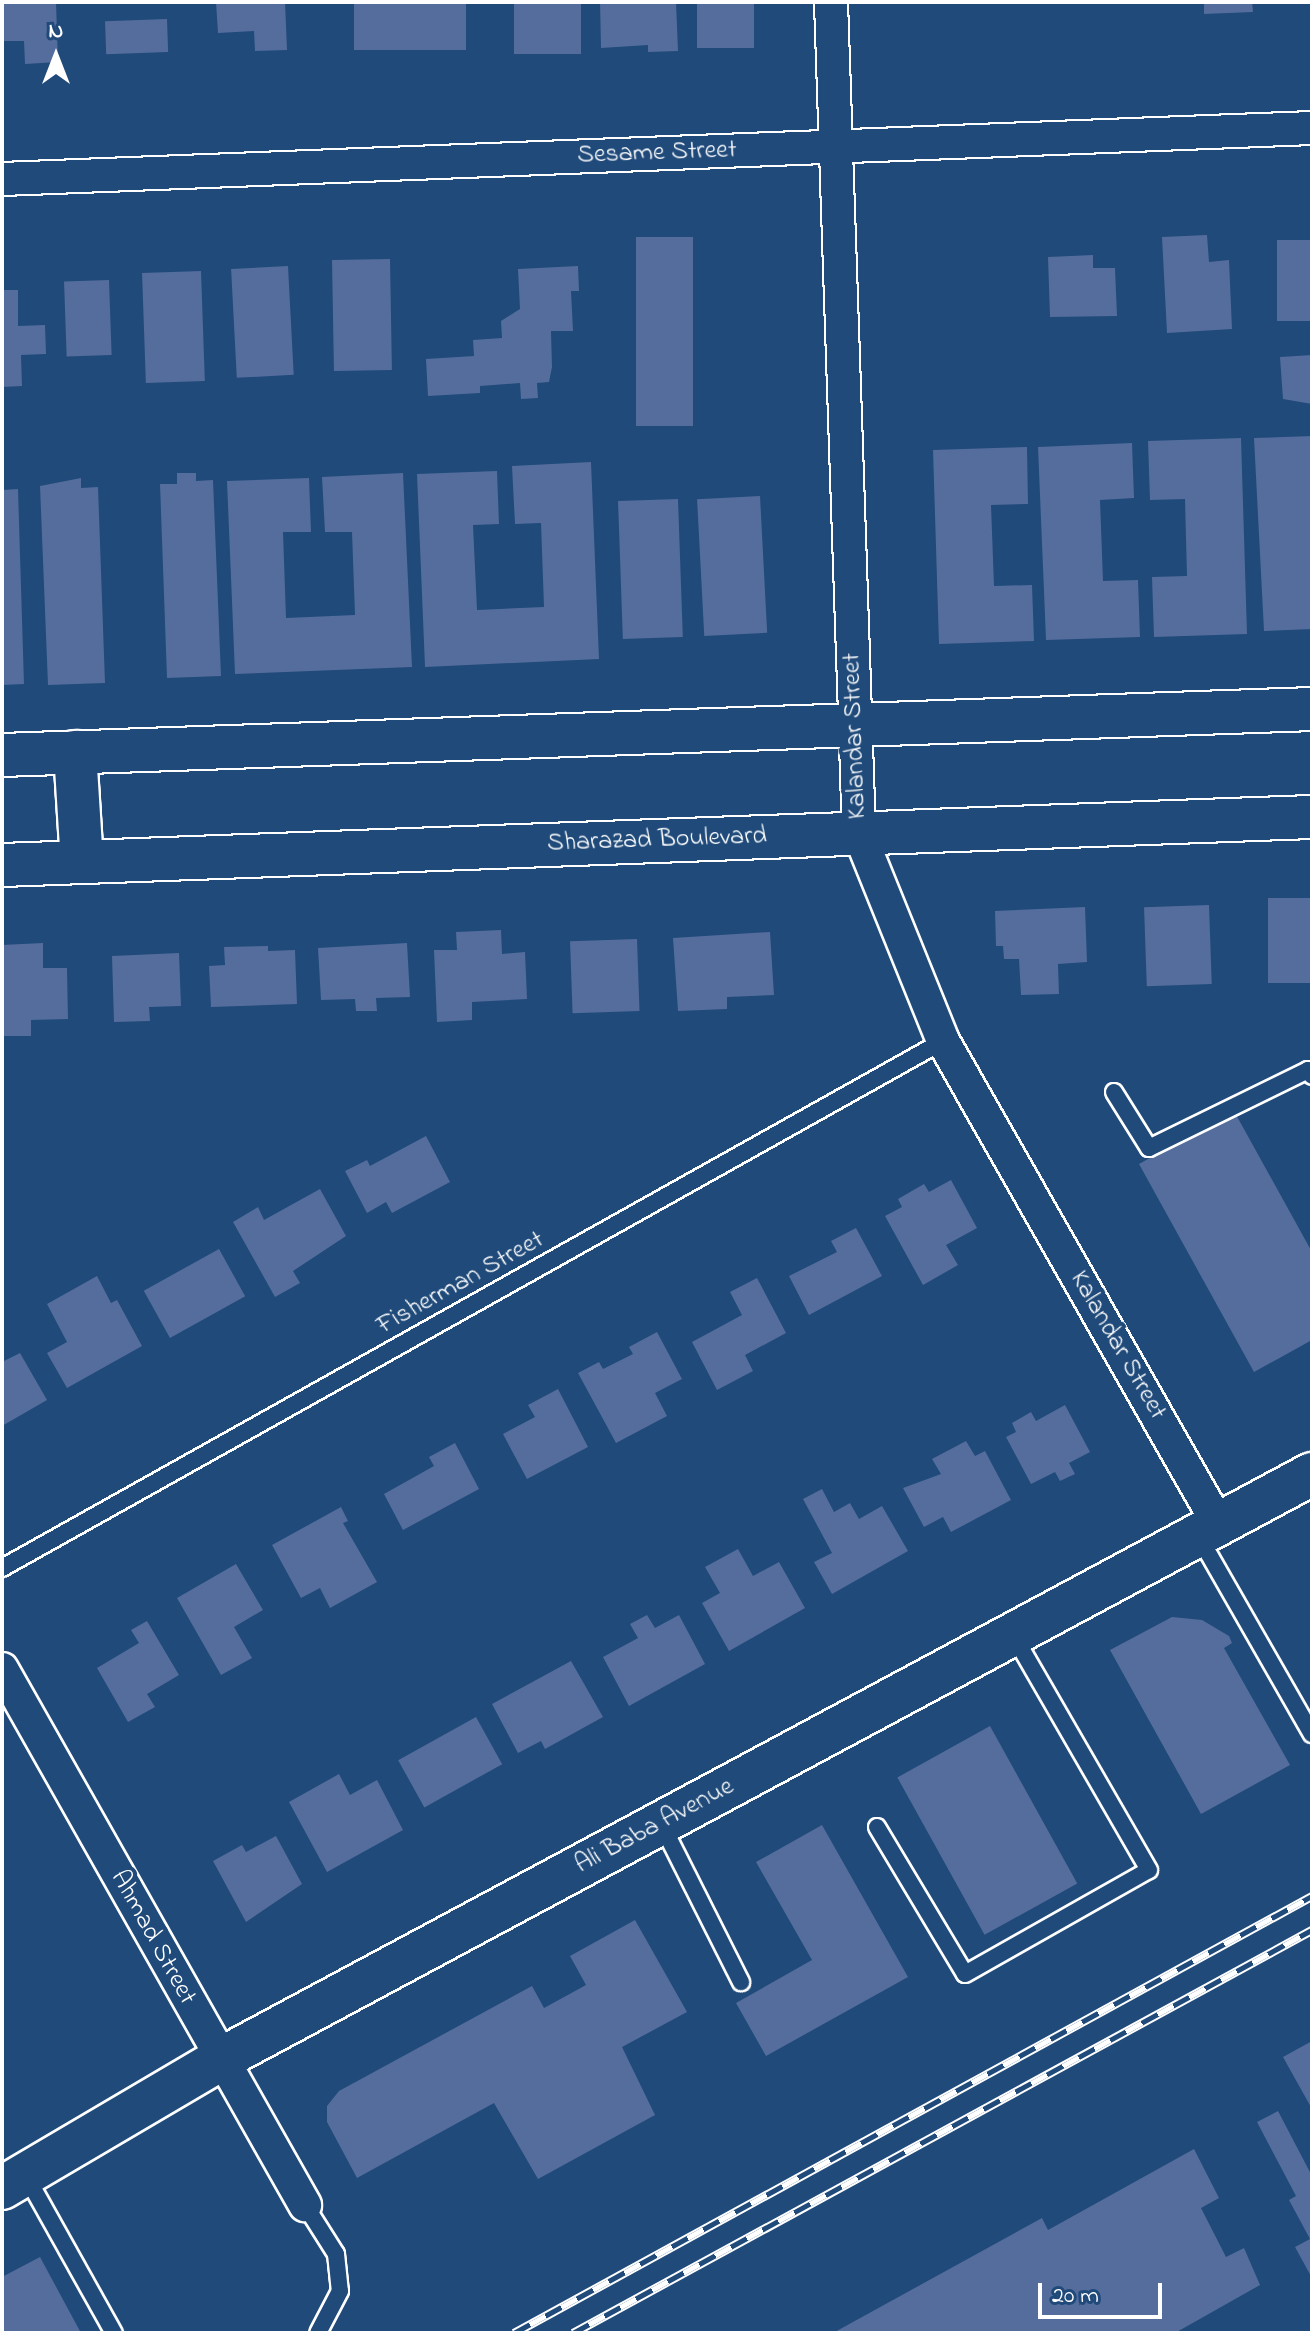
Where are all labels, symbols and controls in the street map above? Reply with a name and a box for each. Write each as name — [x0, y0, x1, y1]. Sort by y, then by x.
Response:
north arrow — [16, 16, 96, 96]
text: N — [49, 16, 63, 48]
street label: Sesame Street — [577, 136, 737, 172]
street label: Kalandar Street — [838, 652, 874, 820]
street label: Sharazad Boulevard — [547, 822, 767, 860]
street label: Fisherman Street — [372, 1225, 550, 1343]
street label: Kalandar Street — [1062, 1266, 1172, 1426]
street label: Ali Baba Avenue — [570, 1772, 740, 1882]
street label: Ahmad Street — [102, 1865, 202, 2011]
scale bar — [1042, 2267, 1166, 2317]
text: 20 m — [1052, 2279, 1099, 2314]

